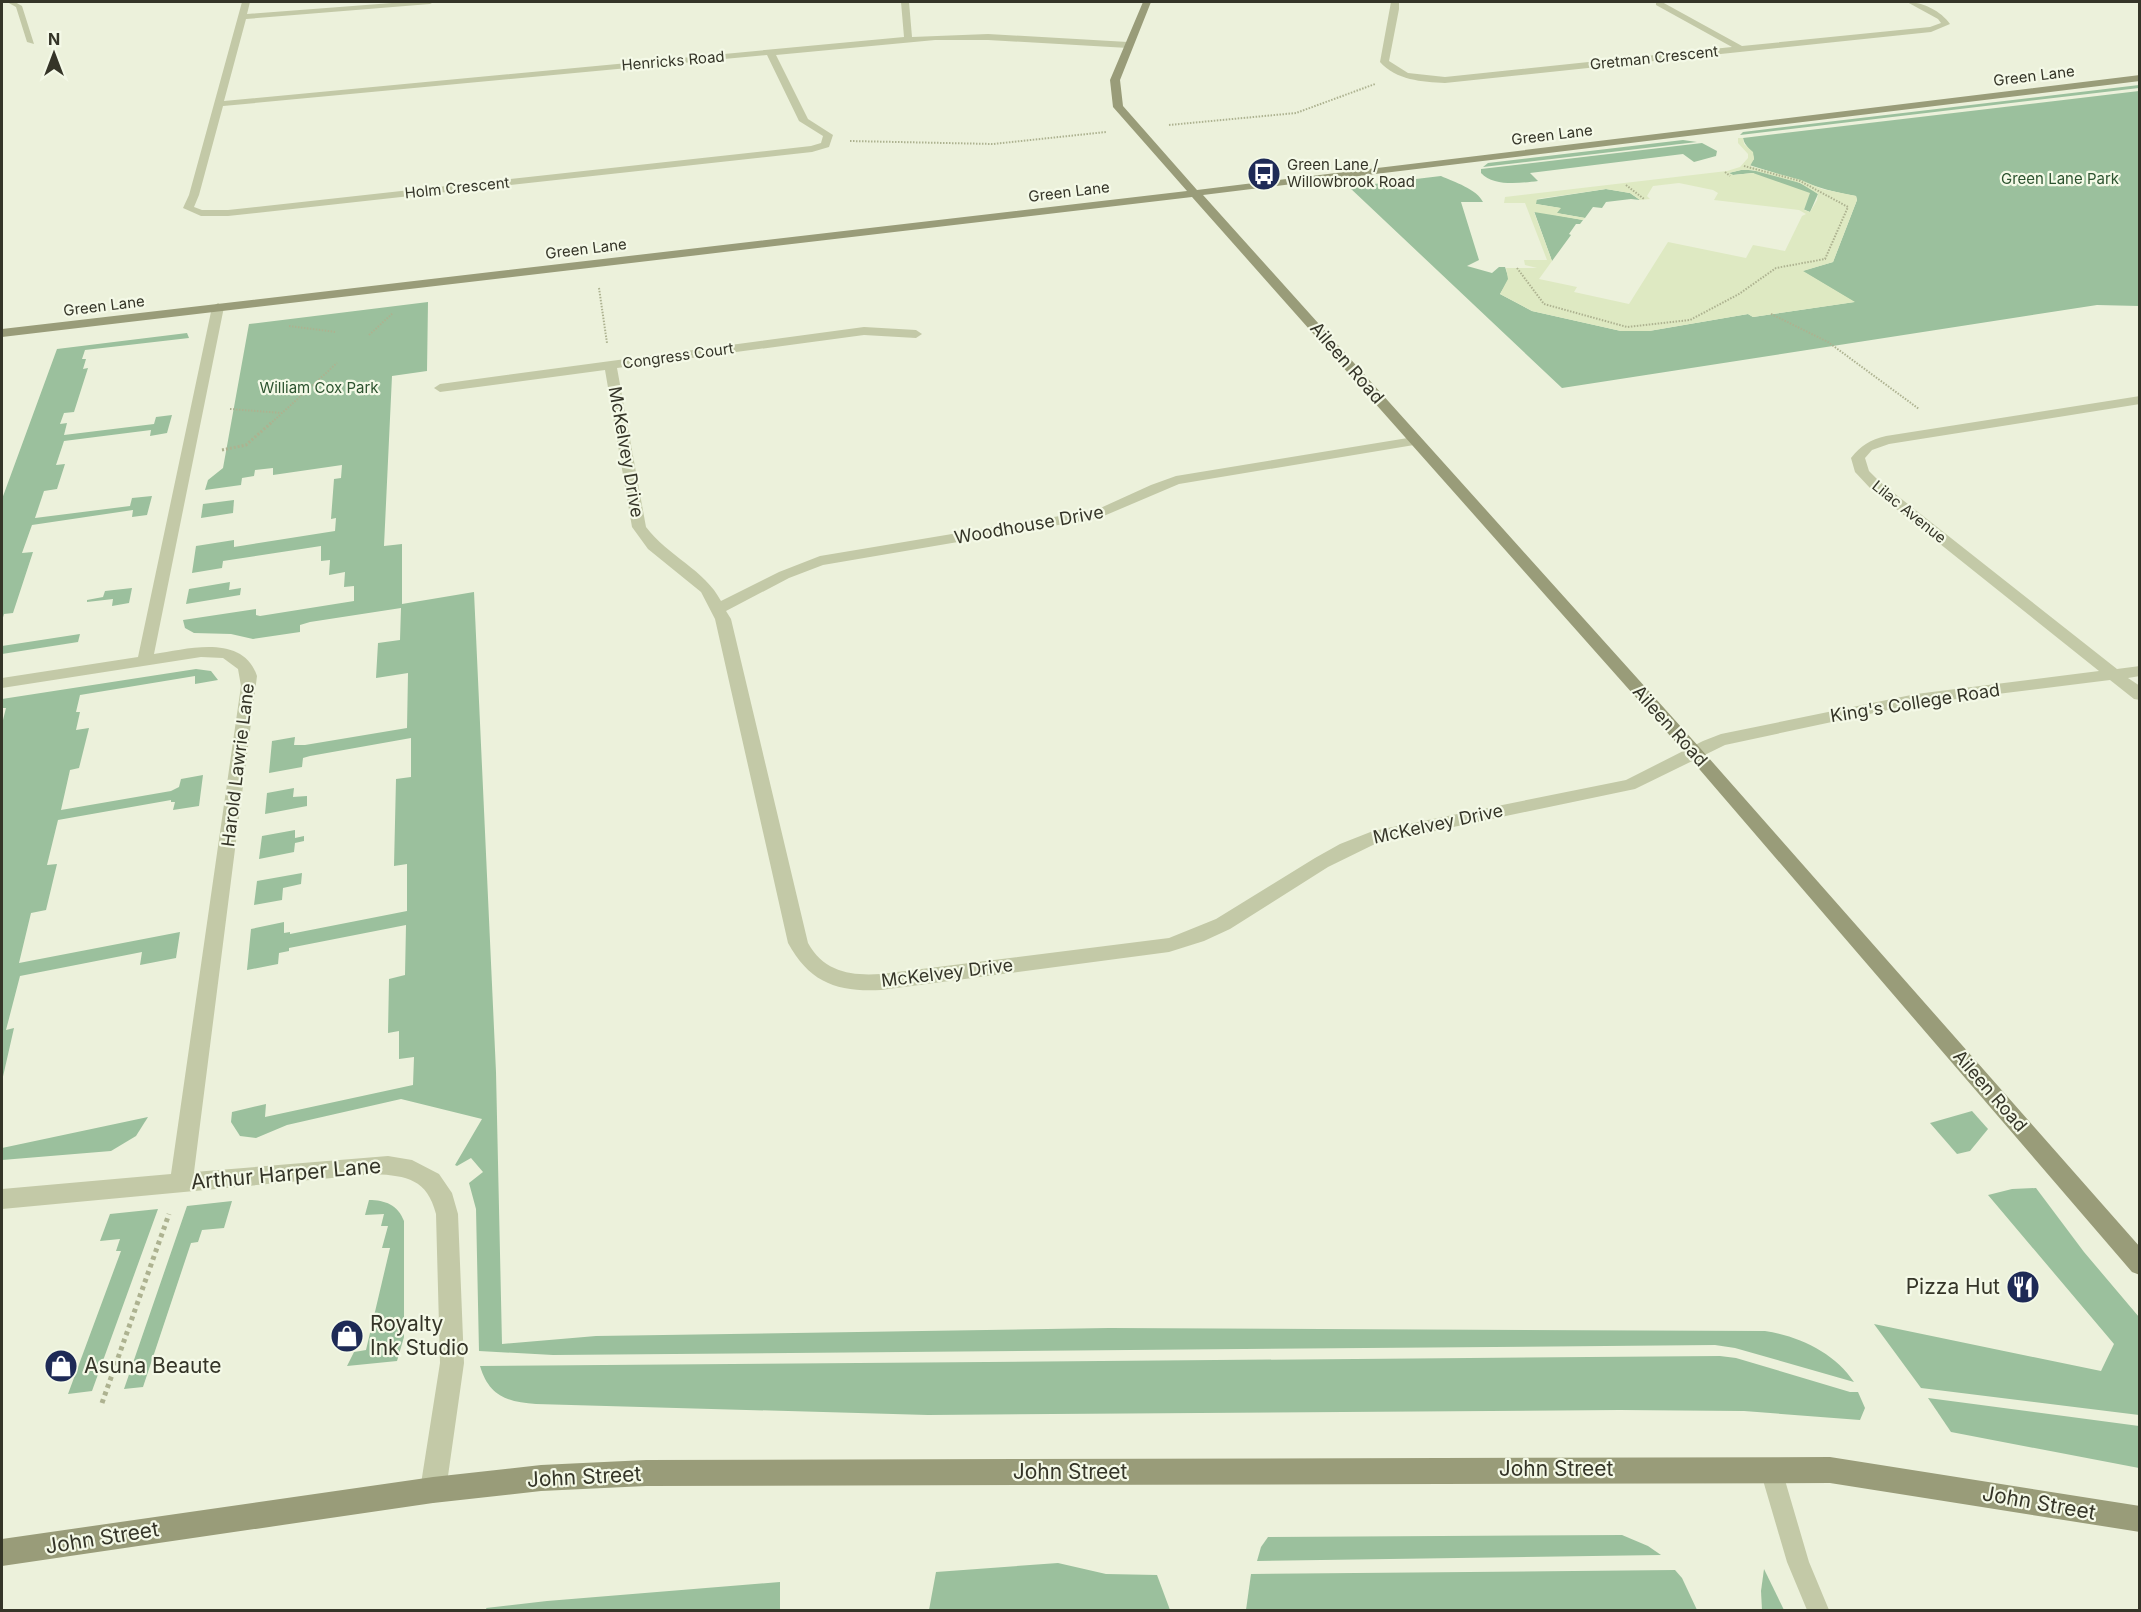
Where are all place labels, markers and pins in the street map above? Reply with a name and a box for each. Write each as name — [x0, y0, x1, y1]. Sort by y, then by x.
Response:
place label: Green Lane / Willowbrook Road — [1287, 155, 1415, 191]
bus stop icon: Green Lane / Willowbrook Road — [1246, 156, 1282, 192]
restaurant icon: Pizza Hut — [2005, 1269, 2041, 1305]
place label: Pizza Hut — [1906, 1274, 2000, 1299]
place label: Royalty Ink Studio — [370, 1311, 469, 1360]
shop icon: Royalty Ink Studio — [329, 1318, 365, 1354]
shop icon: Asuna Beaute — [43, 1348, 79, 1384]
place label: Asuna Beaute — [84, 1353, 221, 1378]

